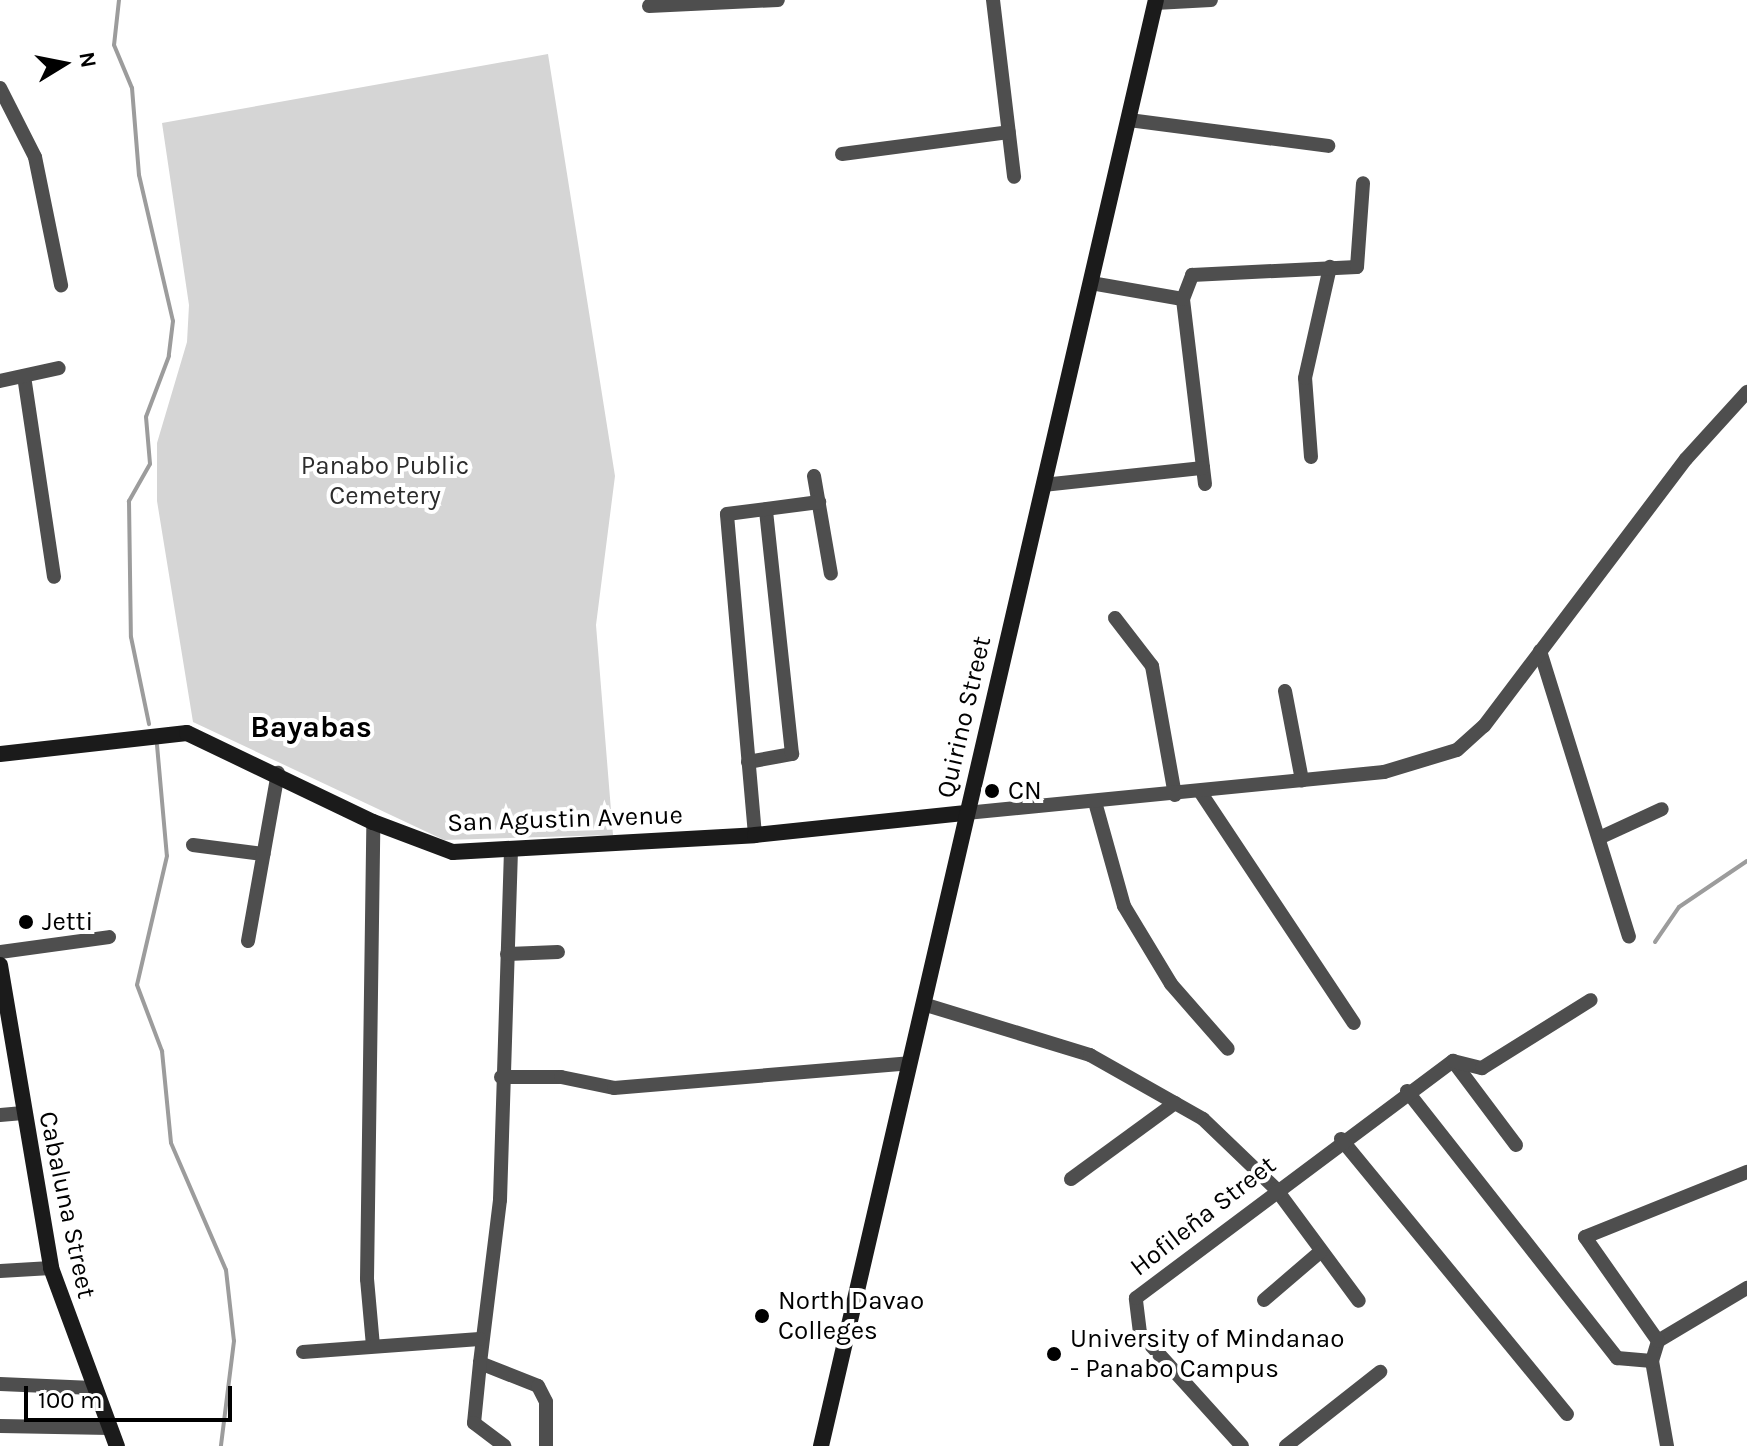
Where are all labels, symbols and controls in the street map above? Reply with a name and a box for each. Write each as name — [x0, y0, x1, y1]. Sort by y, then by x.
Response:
north arrow — [24, 24, 104, 104]
text: N — [73, 50, 102, 70]
park label: Panabo Public Cemetery — [301, 450, 469, 512]
street label: Quirino Street — [930, 633, 998, 801]
district label: Bayabas — [250, 709, 372, 745]
place label: CN — [1008, 775, 1042, 807]
marker: CN — [983, 782, 1001, 800]
street label: San Agustin Avenue — [447, 799, 683, 839]
place label: Jetti — [42, 906, 93, 938]
marker: Jetti — [17, 913, 35, 931]
street label: Cabaluna Street — [32, 1109, 102, 1301]
street label: Hofileña Street — [1124, 1149, 1282, 1283]
place label: North Davao Colleges — [778, 1285, 924, 1346]
marker: North Davao Colleges — [753, 1307, 771, 1325]
place label: University of Mindanao - Panabo Campus — [1070, 1323, 1344, 1384]
marker: University of Mindanao - Panabo Campus — [1045, 1345, 1063, 1363]
scale bar — [28, 1370, 236, 1420]
text: 100 m — [38, 1386, 103, 1414]

